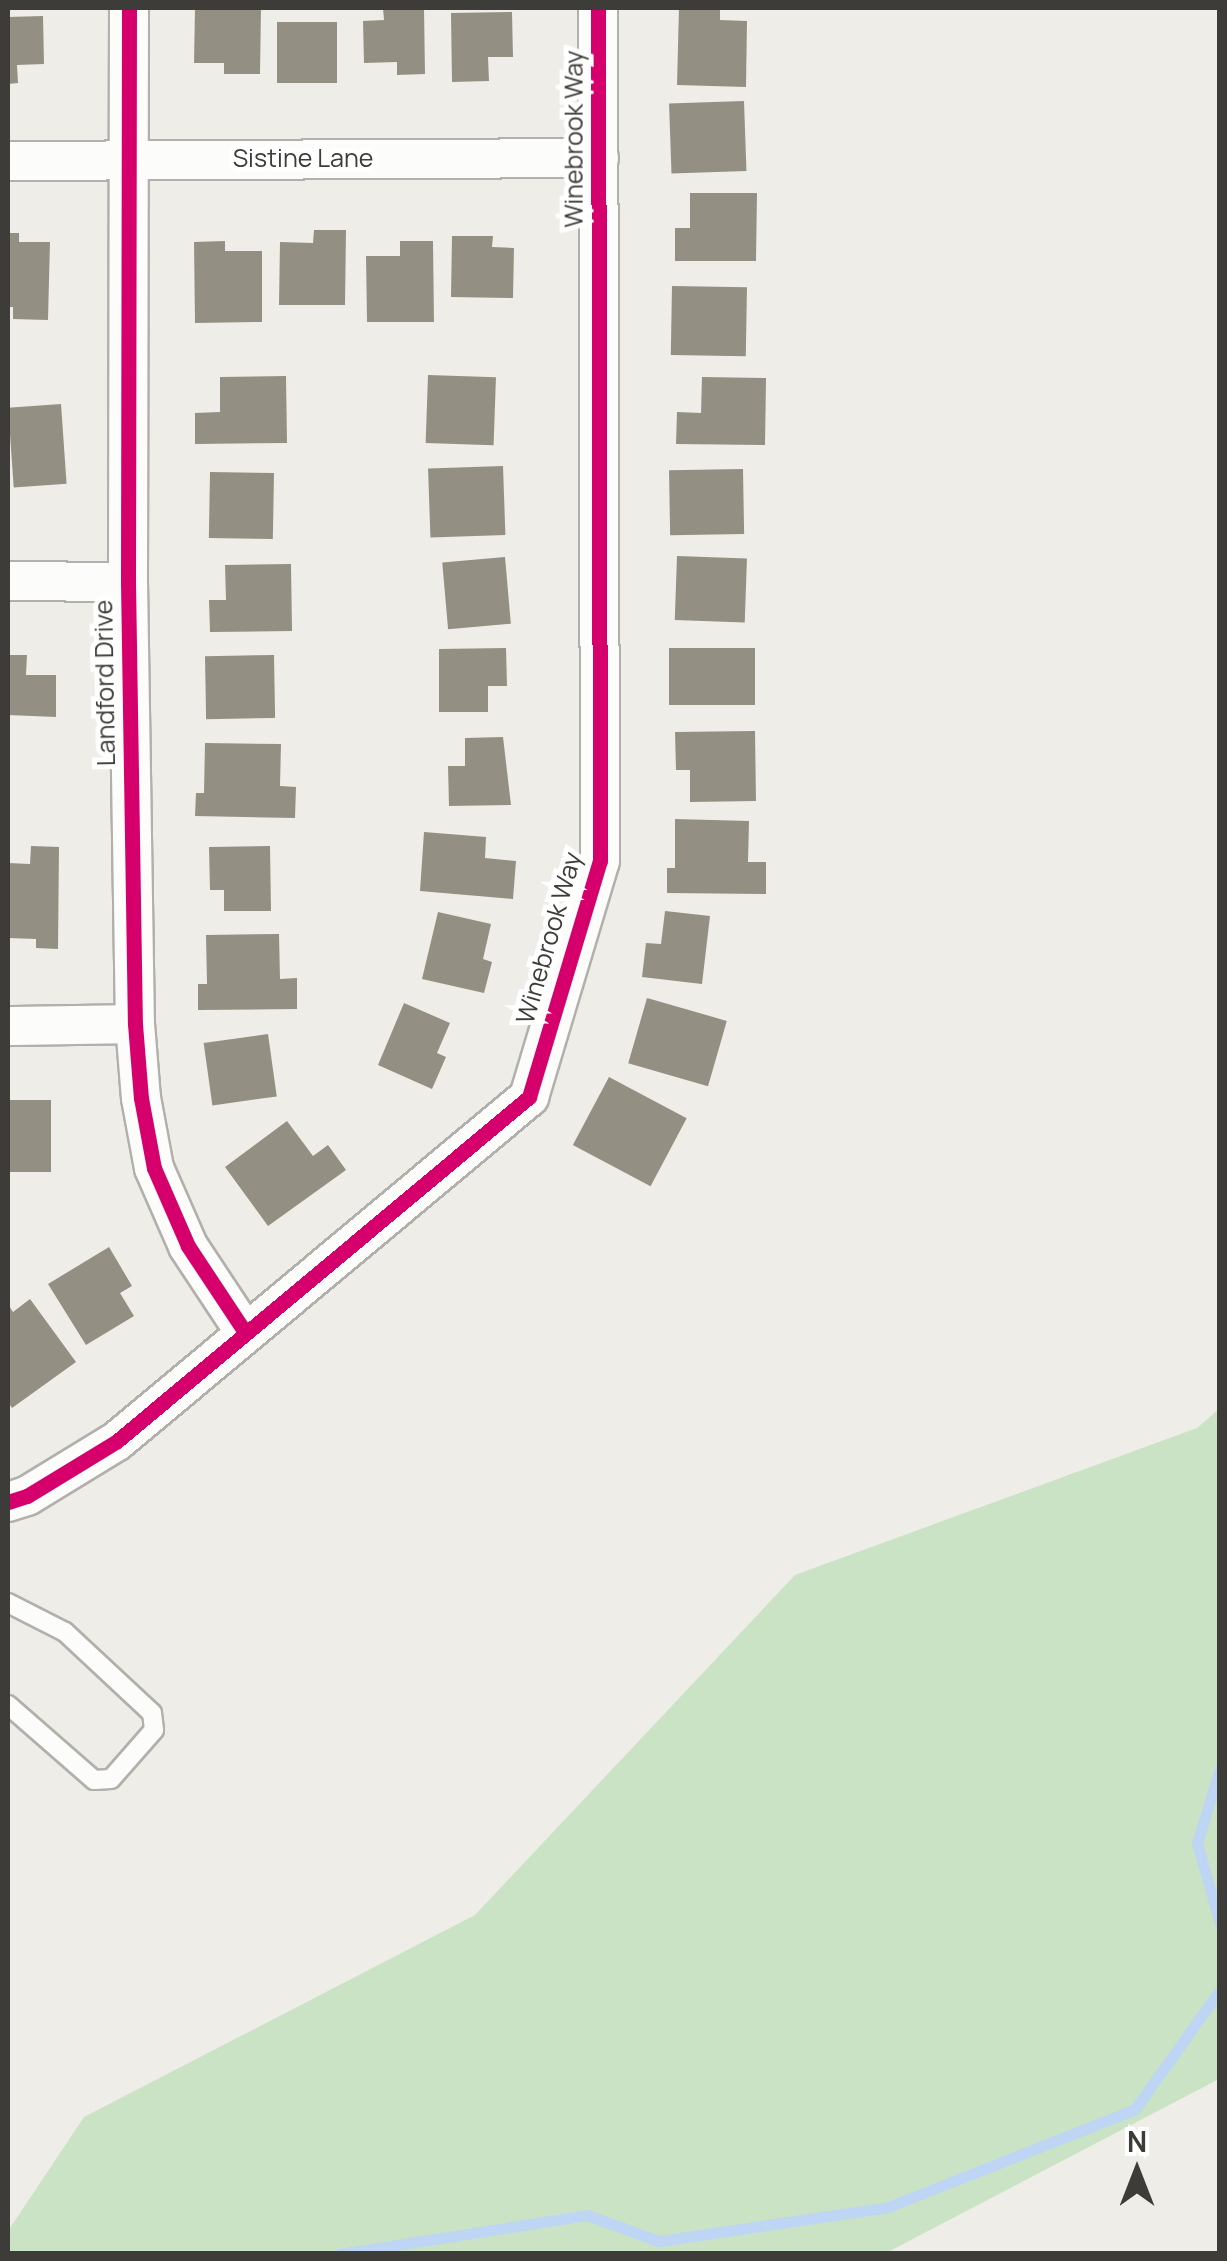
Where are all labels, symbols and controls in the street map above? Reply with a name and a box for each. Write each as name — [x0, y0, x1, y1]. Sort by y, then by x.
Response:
street label: Winebrook Way — [559, 50, 589, 228]
street label: Sistine Lane — [233, 143, 373, 173]
street label: Landford Drive — [89, 600, 121, 766]
street label: Winebrook Way — [510, 849, 588, 1027]
north arrow — [1087, 2121, 1187, 2221]
text: N — [1127, 2122, 1147, 2160]

